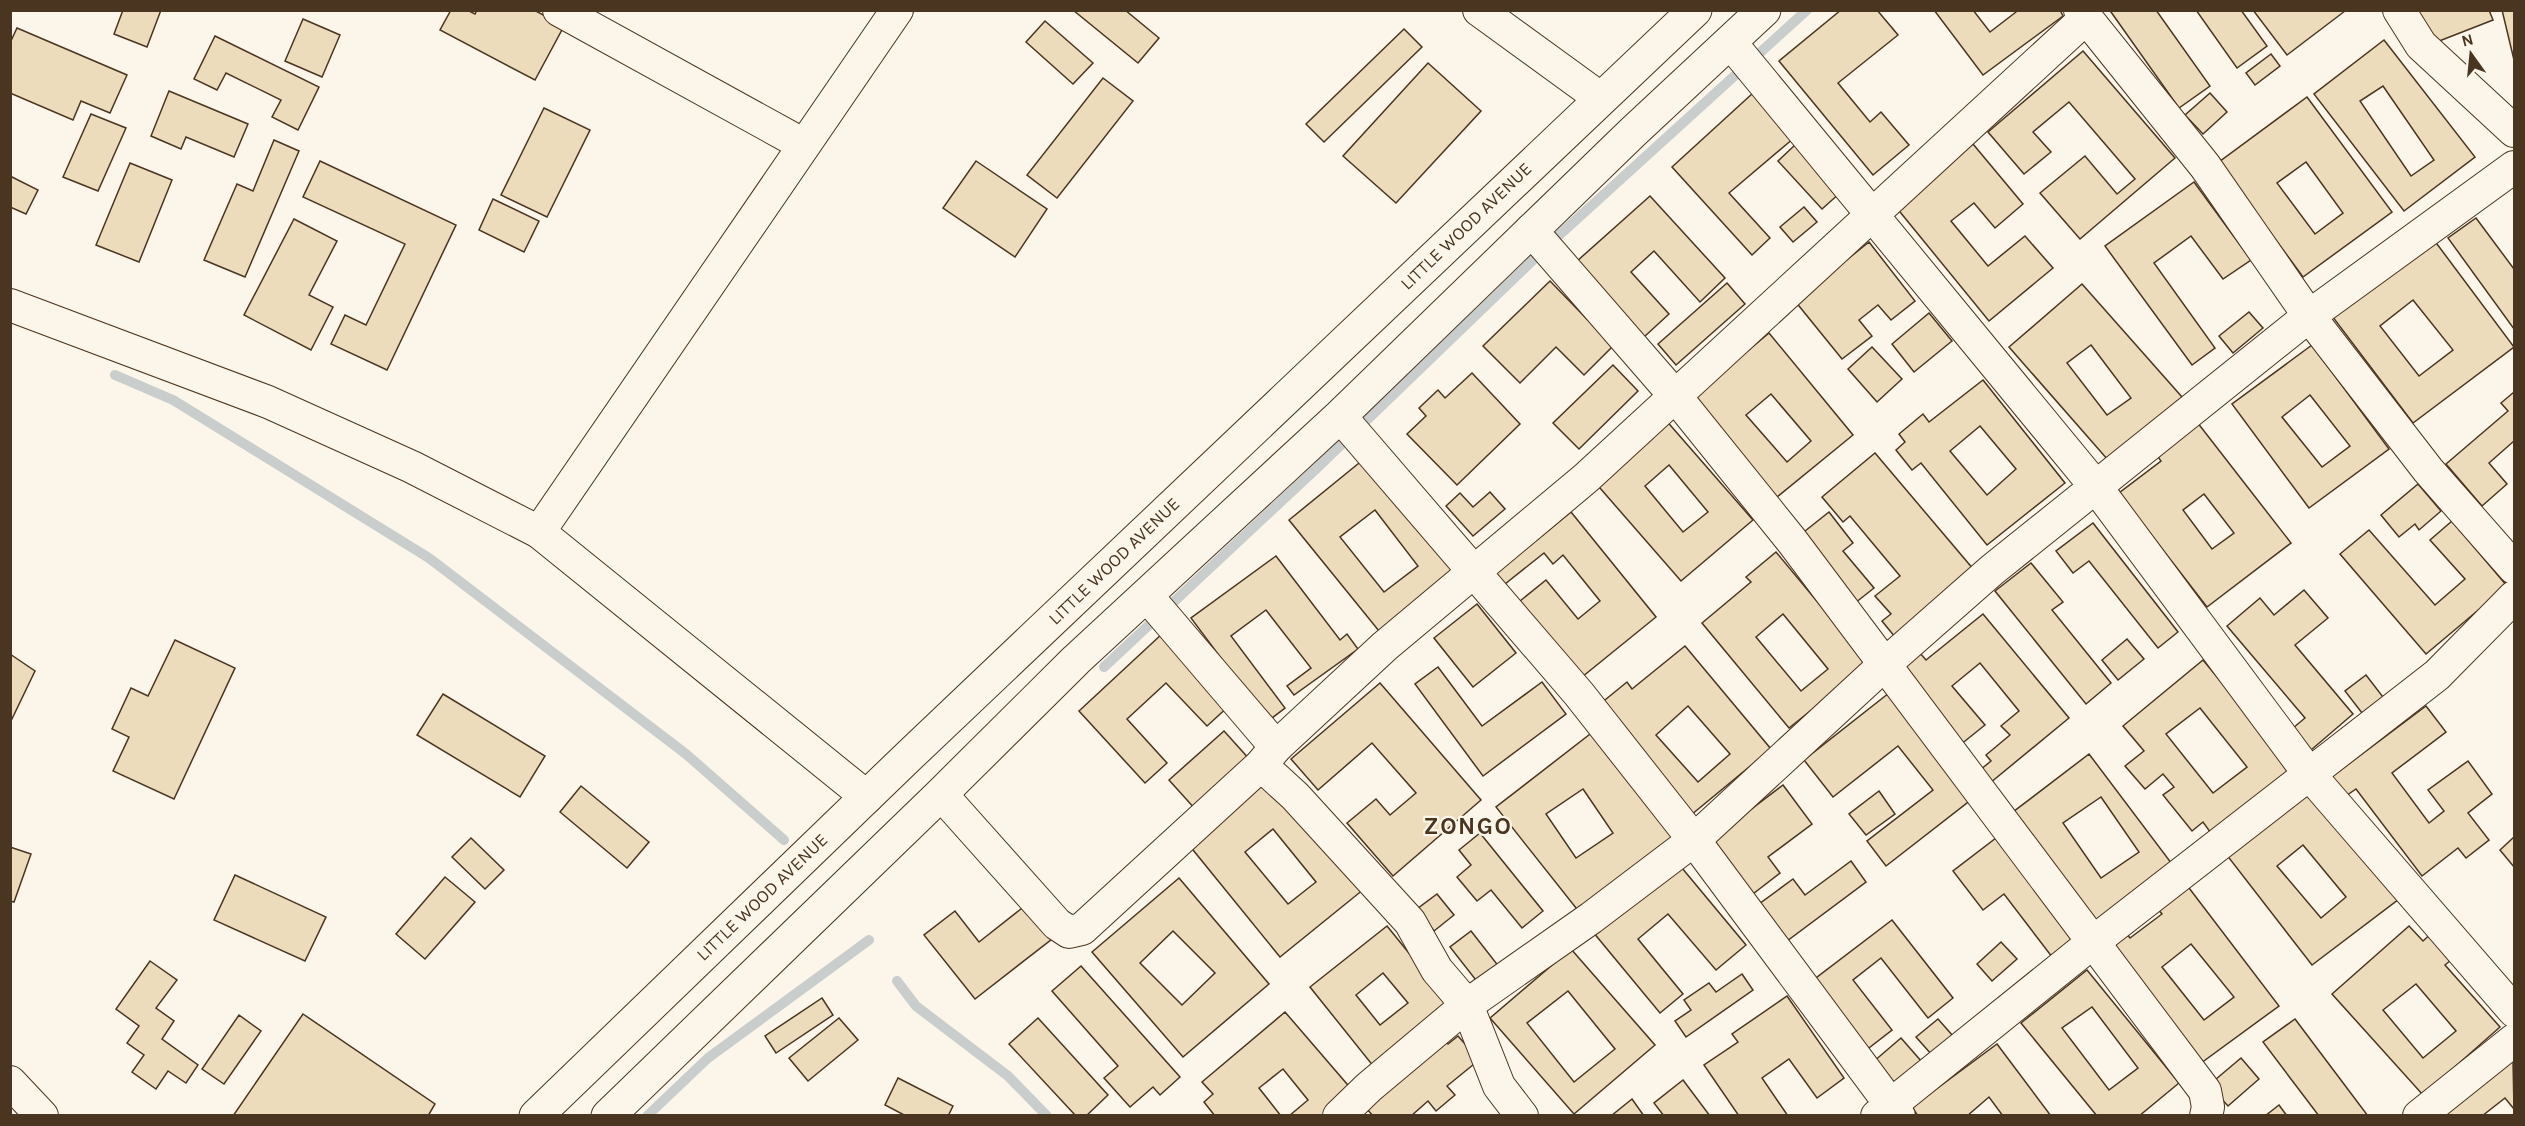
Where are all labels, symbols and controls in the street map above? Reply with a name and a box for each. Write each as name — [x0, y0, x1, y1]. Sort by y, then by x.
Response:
north arrow — [2441, 24, 2501, 84]
text: N — [2459, 29, 2475, 51]
street label: LITTLE WOOD AVENUE — [1396, 158, 1536, 294]
street label: LITTLE WOOD AVENUE — [1044, 493, 1184, 629]
district label: ZONGO — [1424, 812, 1512, 840]
street label: LITTLE WOOD AVENUE — [692, 829, 832, 965]

